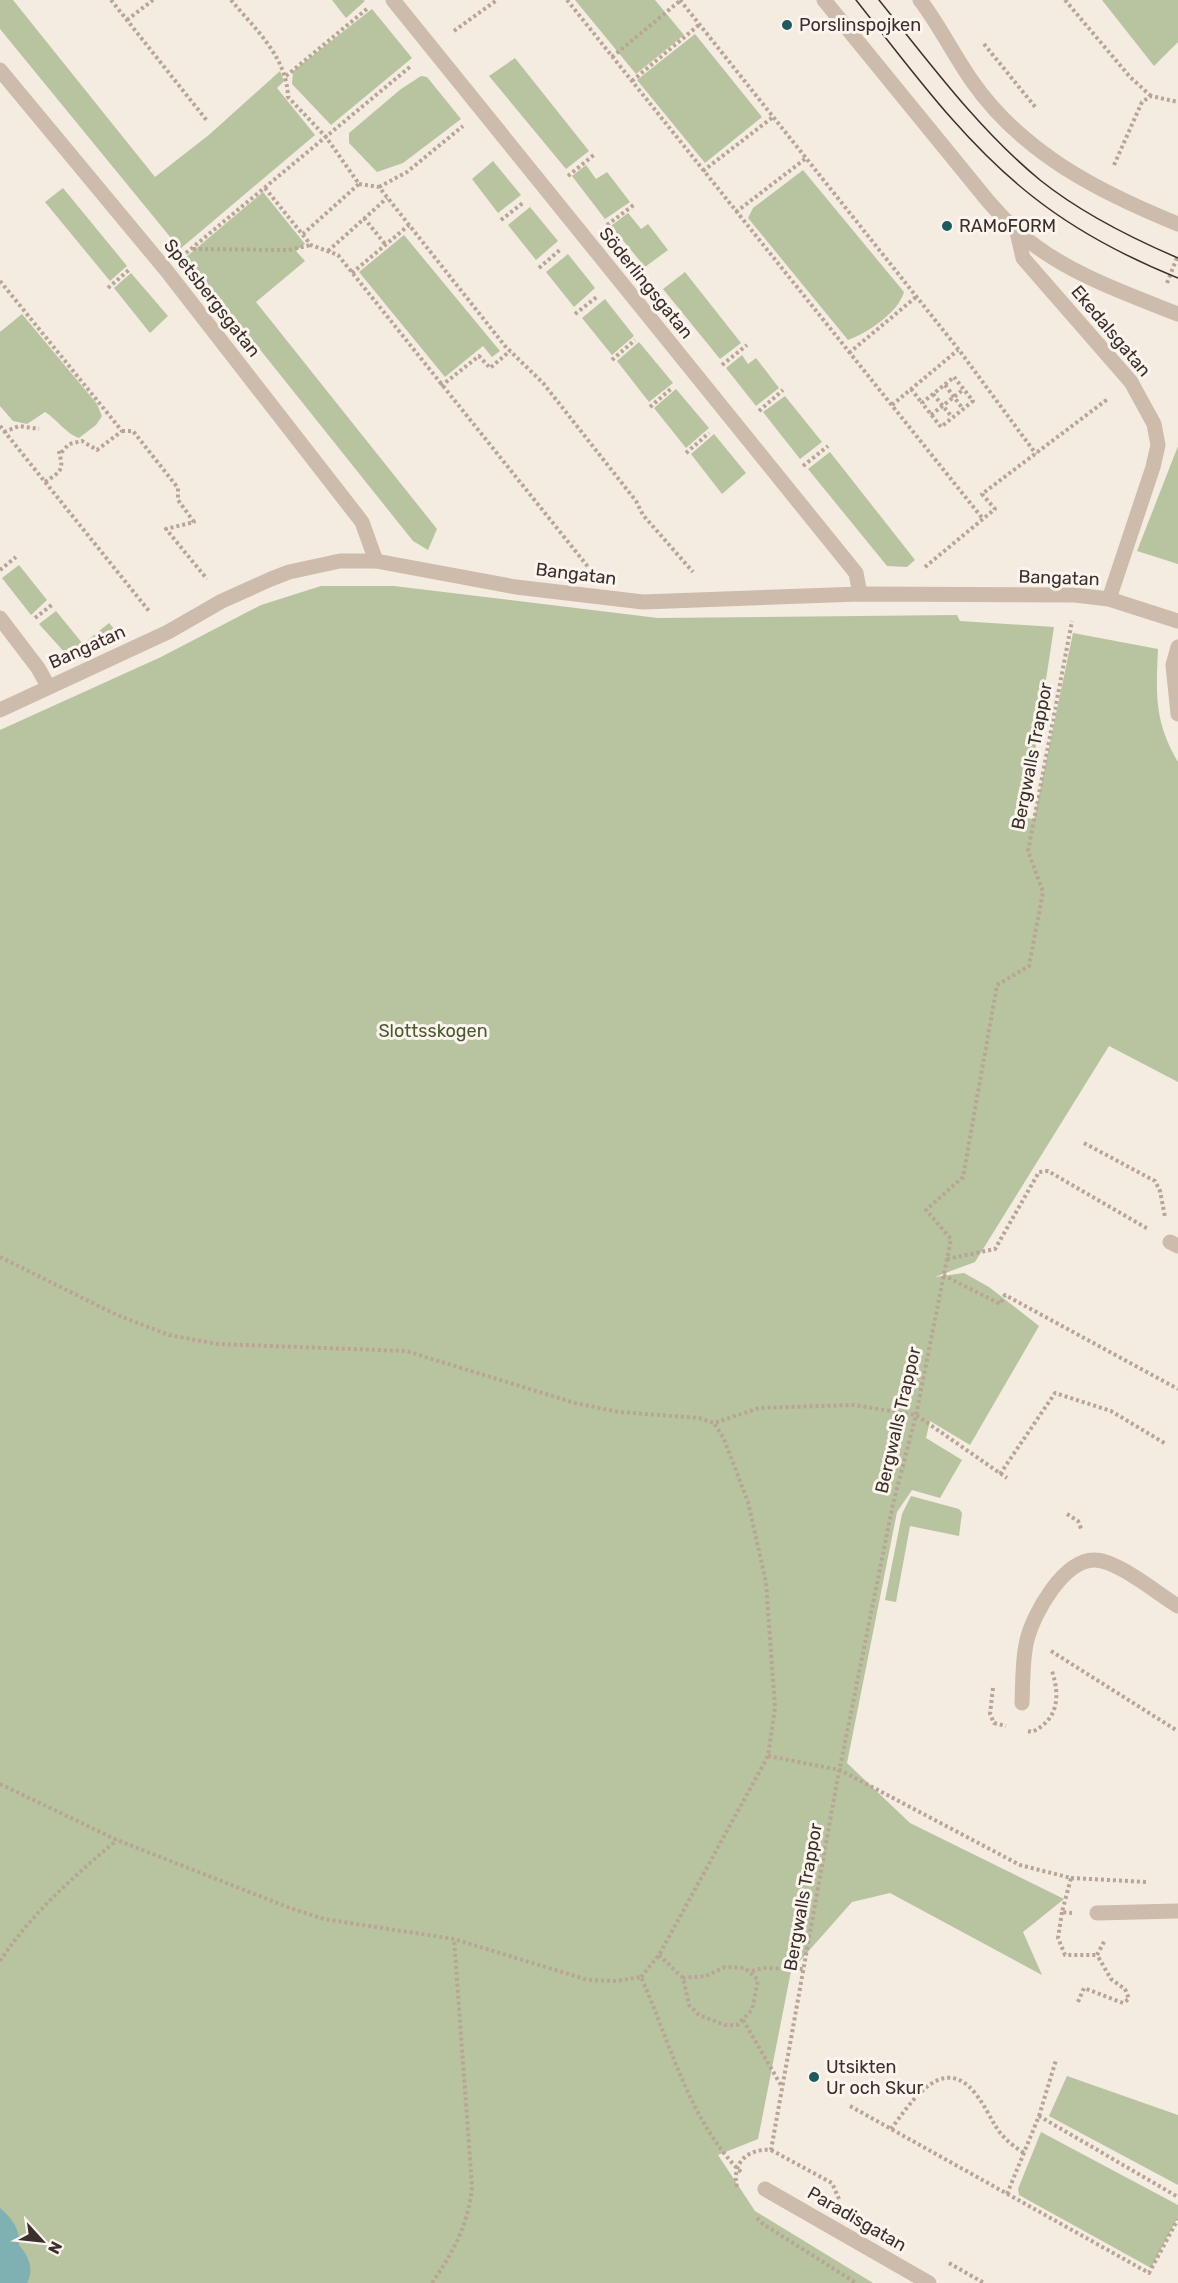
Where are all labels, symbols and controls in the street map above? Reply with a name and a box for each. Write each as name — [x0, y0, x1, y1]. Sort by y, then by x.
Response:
place label: Porslinspojken — [799, 14, 921, 36]
marker: Porslinspojken — [780, 18, 794, 32]
place label: RAMoFORM — [959, 215, 1056, 237]
marker: RAMoFORM — [940, 219, 954, 233]
street label: Söderlingsgatan — [594, 223, 698, 343]
street label: Spetsbergsgatan — [159, 234, 265, 362]
street label: Ekedalsgatan — [1066, 281, 1156, 381]
street label: Bangatan — [534, 558, 618, 590]
street label: Bangatan — [1018, 566, 1100, 590]
street label: Bangatan — [45, 620, 129, 674]
street label: Bergwalls Trappor — [1007, 680, 1057, 832]
park label: Slottsskogen — [378, 1020, 488, 1042]
street label: Bergwalls Trappor — [870, 1344, 926, 1495]
street label: Bergwalls Trappor — [779, 1821, 827, 1973]
place label: Utsikten Ur och Skur — [826, 2056, 923, 2099]
marker: Utsikten Ur och Skur — [807, 2070, 821, 2084]
street label: Paradisgatan — [804, 2182, 910, 2256]
north arrow — [12, 2211, 72, 2271]
text: N — [44, 2238, 66, 2257]

